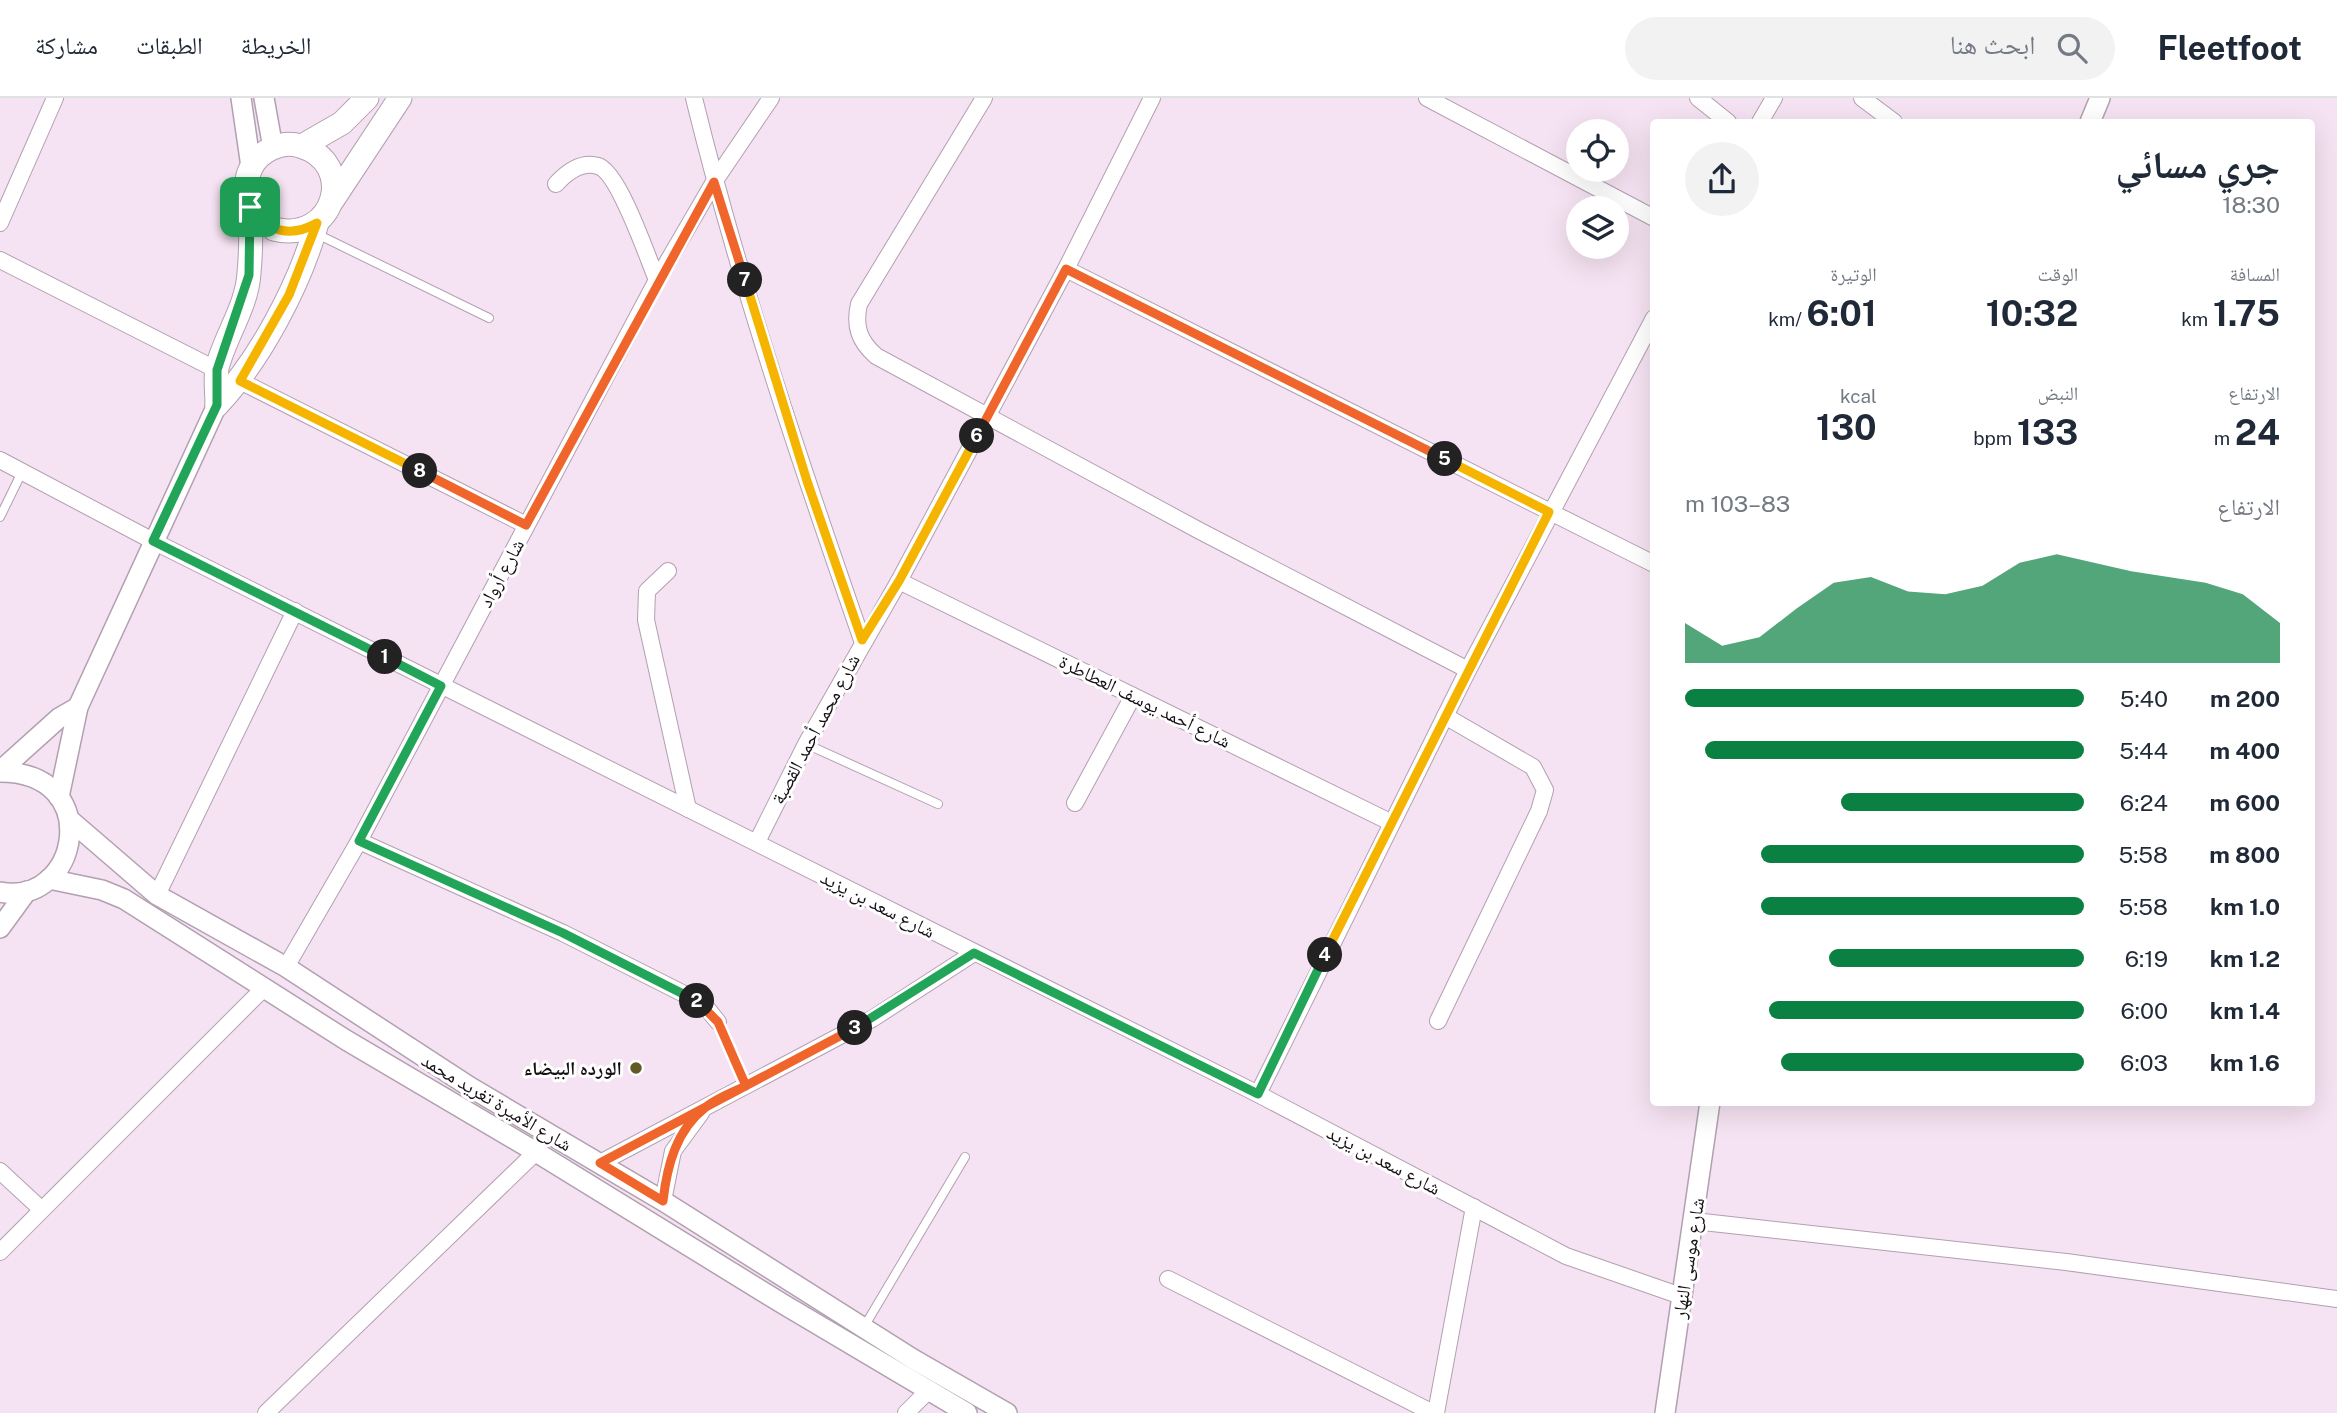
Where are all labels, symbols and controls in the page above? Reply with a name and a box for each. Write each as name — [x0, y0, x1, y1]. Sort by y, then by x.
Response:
search box — [1625, 17, 2115, 80]
text: ابحث هنا — [1950, 29, 2035, 60]
icon: search — [2053, 29, 2091, 67]
text: Fleetfoot — [2157, 29, 2302, 67]
text: مشاركة — [35, 31, 98, 59]
text: الطبقات — [136, 31, 203, 59]
text: الخريطة — [241, 31, 311, 59]
map controls — [1566, 119, 1629, 259]
button: locate — [1566, 119, 1629, 182]
button: share — [1685, 142, 1759, 216]
text: جري مسائي — [2116, 142, 2280, 187]
pin — [220, 177, 280, 237]
icon: arrive — [231, 188, 269, 226]
text: 18:30 — [2222, 191, 2280, 218]
button: layers — [1566, 196, 1629, 259]
pin: 7 — [728, 262, 762, 298]
text: الوتيرة — [1830, 263, 1877, 285]
text: الوقت — [2037, 263, 2078, 285]
text: المسافة — [2230, 263, 2280, 285]
text: 7 — [739, 268, 750, 290]
text: 6:01 — [1807, 293, 1877, 334]
text: 10:32 — [1986, 293, 2078, 334]
text: 1.75 — [2213, 293, 2280, 334]
text: /km — [1768, 308, 1807, 330]
text: km — [2181, 308, 2213, 330]
text: النبض — [2038, 382, 2078, 404]
text: الارتفاع — [2228, 382, 2280, 404]
text: kcal — [1840, 385, 1877, 407]
text: 130 — [1816, 407, 1877, 448]
text: 133 — [2017, 412, 2078, 453]
text: 24 — [2235, 412, 2280, 453]
pin: 6 — [960, 418, 995, 454]
text: 6 — [970, 424, 983, 446]
text: bpm — [1973, 427, 2017, 449]
text: m — [2214, 427, 2235, 449]
pin: 5 — [1428, 442, 1462, 476]
text: 5 — [1438, 447, 1451, 469]
pin: 8 — [402, 454, 438, 488]
text: 8 — [413, 459, 426, 481]
text: 83–103 m — [1685, 490, 1790, 517]
text: الارتفاع — [2217, 493, 2280, 520]
street label: شارع أرواد — [474, 535, 529, 611]
pin: 1 — [368, 640, 402, 674]
text: 1 — [380, 645, 389, 667]
street label: شارع محمد أحمد القصبة — [766, 650, 865, 808]
street label: شارع أحمد يوسف العطاطرة — [1055, 650, 1234, 753]
text: 5:40 — [2120, 685, 2168, 712]
text: 200 m — [2210, 685, 2280, 712]
text: 5:44 — [2119, 737, 2168, 764]
text: 400 m — [2210, 737, 2280, 764]
text: 6:24 — [2120, 789, 2168, 816]
text: 600 m — [2210, 789, 2280, 816]
text: 5:58 — [2118, 841, 2168, 868]
text: 800 m — [2209, 841, 2280, 868]
street label: شارع سعد بن يزيد — [817, 866, 939, 943]
text: 5:58 — [2118, 893, 2168, 920]
text: 1.0 km — [2210, 893, 2280, 920]
pin: 4 — [1308, 938, 1342, 972]
text: 4 — [1318, 943, 1331, 965]
text: 6:19 — [2125, 945, 2168, 972]
text: 1.2 km — [2210, 945, 2280, 972]
pin: 2 — [680, 984, 714, 1018]
text: 2 — [690, 989, 703, 1011]
text: 6:00 — [2120, 997, 2168, 1024]
text: 1.4 km — [2210, 997, 2280, 1024]
pin: 3 — [838, 1010, 872, 1046]
text: 3 — [848, 1016, 861, 1038]
street label: شارع الأميرة تغريد محمد — [418, 1049, 576, 1156]
text: 6:03 — [2120, 1049, 2168, 1076]
text: 1.6 km — [2210, 1049, 2280, 1076]
place label: الورده البيضاء — [523, 1057, 622, 1080]
marker: الورده البيضاء — [628, 1060, 644, 1076]
street label: شارع سعد بن يزيد — [1323, 1121, 1445, 1200]
street label: شارع موسى النهار — [1667, 1196, 1709, 1321]

